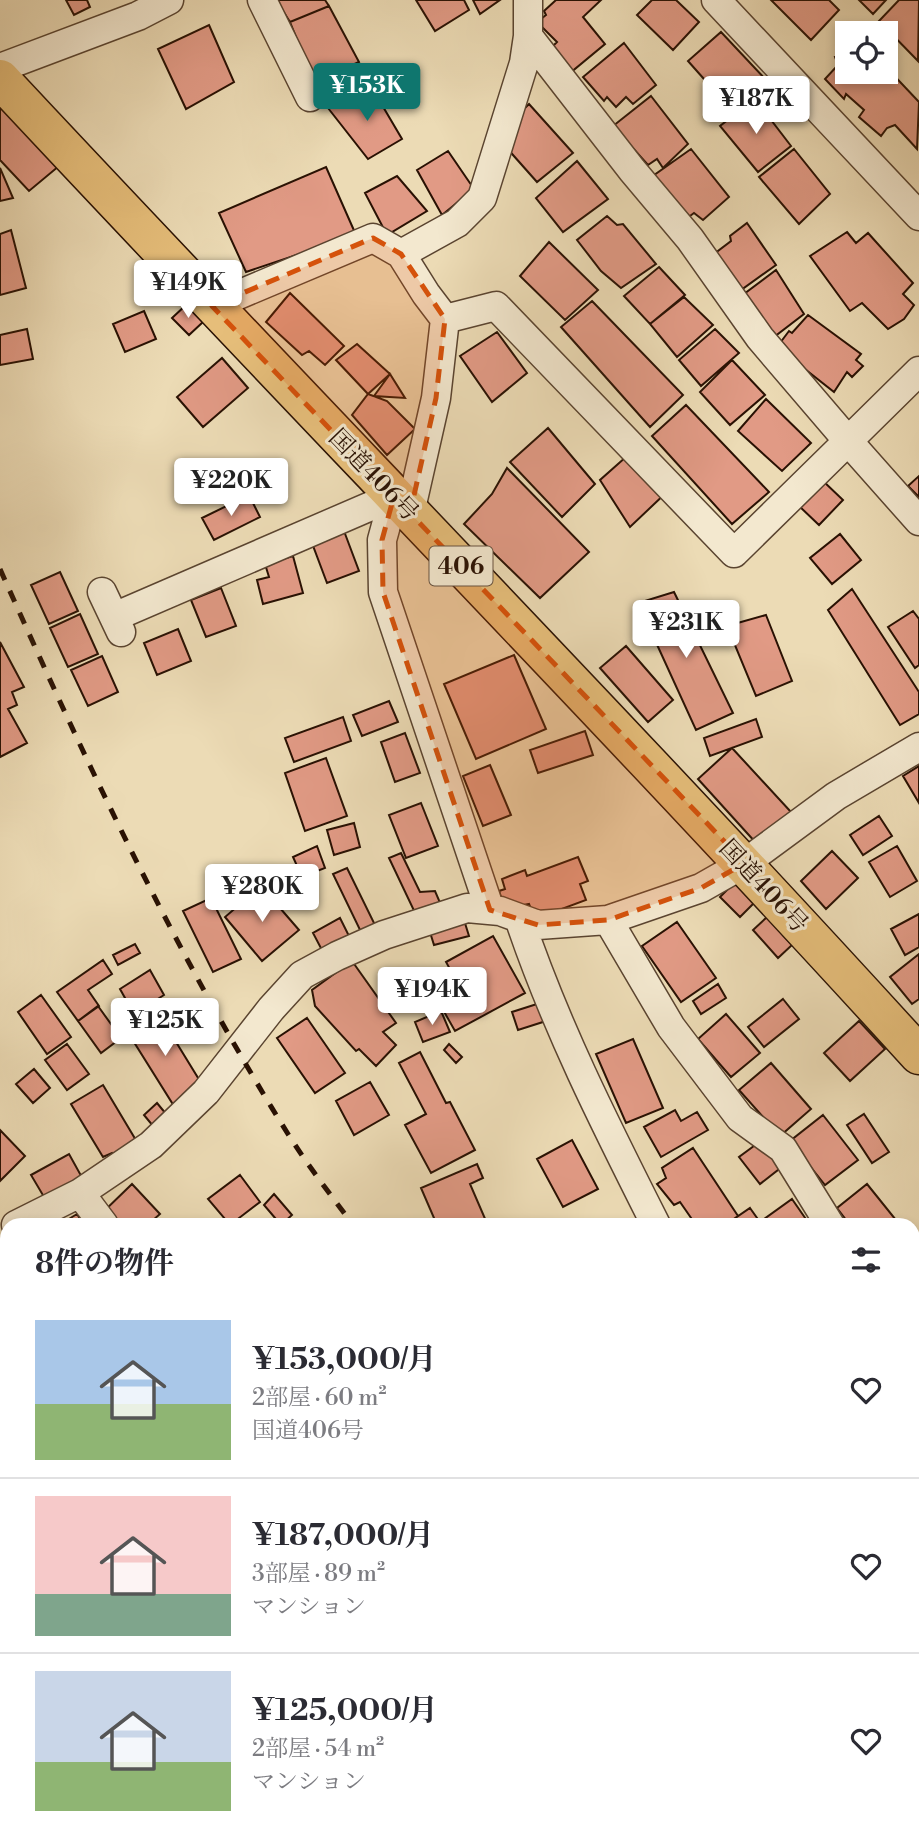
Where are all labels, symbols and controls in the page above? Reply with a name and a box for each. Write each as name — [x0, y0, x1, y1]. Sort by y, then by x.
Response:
map controls — [835, 21, 898, 84]
button: locate — [835, 21, 898, 84]
pin: ¥153K — [318, 64, 416, 123]
text: ¥153K — [329, 72, 405, 100]
pin: ¥187K — [707, 76, 805, 136]
text: ¥187K — [719, 85, 793, 113]
pin: ¥149K — [139, 260, 237, 320]
text: ¥149K — [150, 269, 226, 297]
street label: 国道406号 — [322, 423, 425, 528]
pin: ¥220K — [182, 458, 280, 518]
text: ¥220K — [190, 467, 272, 495]
road number: 406 — [430, 546, 492, 586]
pin: ¥231K — [637, 600, 735, 660]
text: ¥231K — [649, 609, 723, 637]
street label: 国道406号 — [712, 834, 814, 940]
pin: ¥280K — [213, 864, 311, 924]
text: ¥280K — [221, 873, 303, 901]
pin: ¥194K — [383, 968, 481, 1027]
text: ¥194K — [394, 976, 470, 1004]
pin: ¥125K — [116, 998, 214, 1058]
text: ¥125K — [127, 1007, 203, 1035]
icon: filters — [847, 1241, 885, 1279]
text: 8件の物件 — [35, 1245, 174, 1283]
text: ¥153,000/月 — [252, 1341, 436, 1379]
icon: home — [91, 1348, 175, 1432]
icon: heart — [847, 1371, 885, 1409]
text: 2部屋 · 60 m² — [252, 1384, 387, 1412]
text: 国道406号 — [252, 1417, 364, 1445]
text: ¥187,000/月 — [252, 1517, 434, 1555]
icon: home — [91, 1524, 175, 1608]
icon: heart — [847, 1547, 885, 1585]
text: 3部屋 · 89 m² — [252, 1560, 385, 1588]
text: マンション — [252, 1593, 366, 1621]
text: ¥125,000/月 — [252, 1692, 438, 1730]
icon: home — [91, 1699, 175, 1783]
icon: heart — [847, 1722, 885, 1760]
text: 2部屋 · 54 m² — [252, 1735, 384, 1763]
text: マンション — [252, 1768, 366, 1796]

